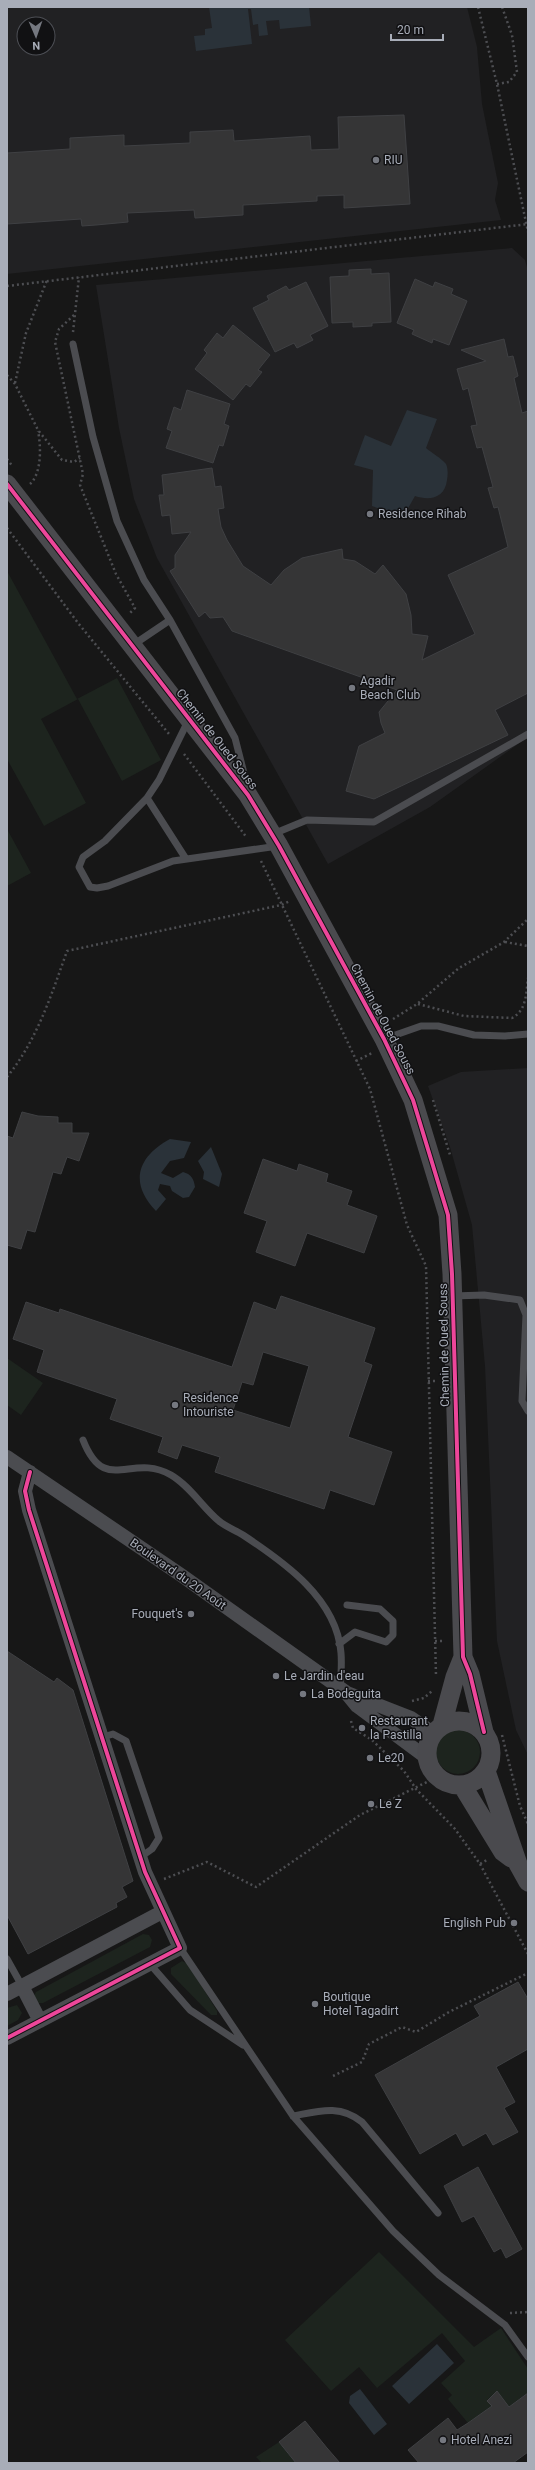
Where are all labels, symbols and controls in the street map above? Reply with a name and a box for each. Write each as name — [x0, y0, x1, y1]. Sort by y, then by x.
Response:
north arrow — [16, 16, 56, 56]
scale bar — [391, 16, 443, 42]
text: 20 m — [397, 23, 424, 37]
text: N — [32, 39, 40, 52]
place label: RIU — [384, 153, 402, 167]
marker: RIU — [371, 155, 381, 165]
place label: Residence Rihab — [378, 507, 467, 521]
marker: Residence Rihab — [365, 509, 375, 519]
place label: Agadir Beach Club — [360, 674, 421, 702]
marker: Agadir Beach Club — [347, 683, 357, 693]
street label: Chemin de Oued Souss — [173, 686, 261, 792]
street label: Chemin de Oued Souss — [348, 961, 418, 1077]
street label: Chemin de Oued Souss — [436, 1283, 452, 1407]
place label: Residence Intouriste — [183, 1391, 238, 1419]
marker: Residence Intouriste — [170, 1400, 180, 1410]
street label: Boulevard du 20 Août — [127, 1536, 229, 1612]
place label: Fouquet's — [131, 1607, 183, 1621]
marker: Fouquet's — [186, 1609, 196, 1619]
place label: Le Jardin d'eau — [284, 1669, 364, 1683]
marker: Le Jardin d'eau — [271, 1671, 281, 1681]
place label: La Bodeguita — [311, 1687, 381, 1701]
marker: La Bodeguita — [298, 1689, 308, 1699]
place label: Restaurant la Pastilla — [370, 1714, 428, 1742]
marker: Restaurant la Pastilla — [357, 1723, 367, 1733]
place label: Le20 — [378, 1751, 405, 1765]
marker: Le20 — [365, 1753, 375, 1763]
place label: Le Z — [379, 1797, 402, 1811]
marker: Le Z — [366, 1799, 376, 1809]
place label: English Pub — [443, 1916, 506, 1930]
marker: English Pub — [509, 1918, 519, 1928]
place label: Boutique Hotel Tagadirt — [323, 1990, 399, 2018]
marker: Boutique Hotel Tagadirt — [310, 1999, 320, 2009]
place label: Hotel Anezi — [451, 2433, 512, 2447]
marker: Hotel Anezi — [438, 2435, 448, 2445]

